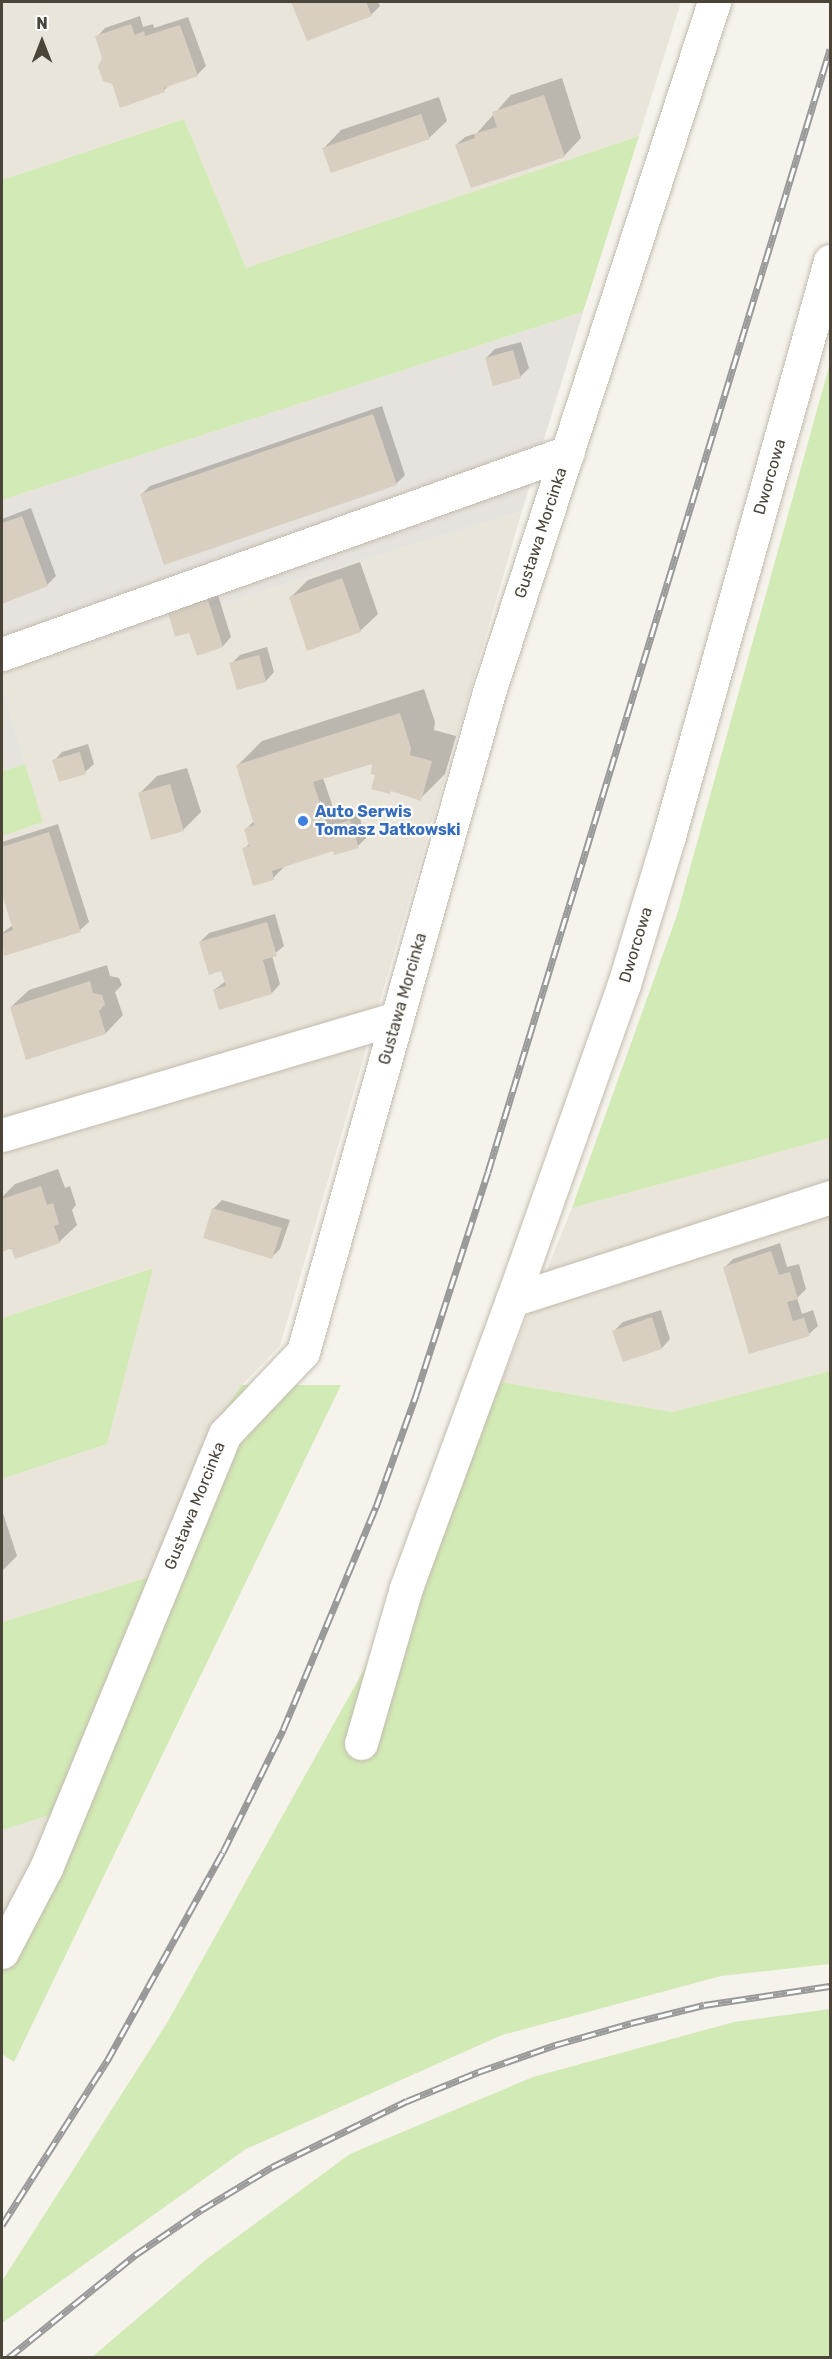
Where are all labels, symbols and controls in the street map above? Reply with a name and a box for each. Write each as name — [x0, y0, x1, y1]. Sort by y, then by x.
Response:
north arrow — [12, 12, 72, 72]
text: N — [36, 14, 48, 33]
street label: Dworcowa — [750, 437, 790, 517]
street label: Gustawa Morcinka — [511, 465, 571, 601]
place label: Auto Serwis Tomasz Jatkowski — [315, 802, 461, 840]
marker: Auto Serwis Tomasz Jatkowski — [296, 814, 310, 828]
street label: Dworcowa — [615, 905, 657, 985]
street label: Gustawa Morcinka — [375, 931, 431, 1067]
street label: Gustawa Morcinka — [161, 1439, 229, 1573]

